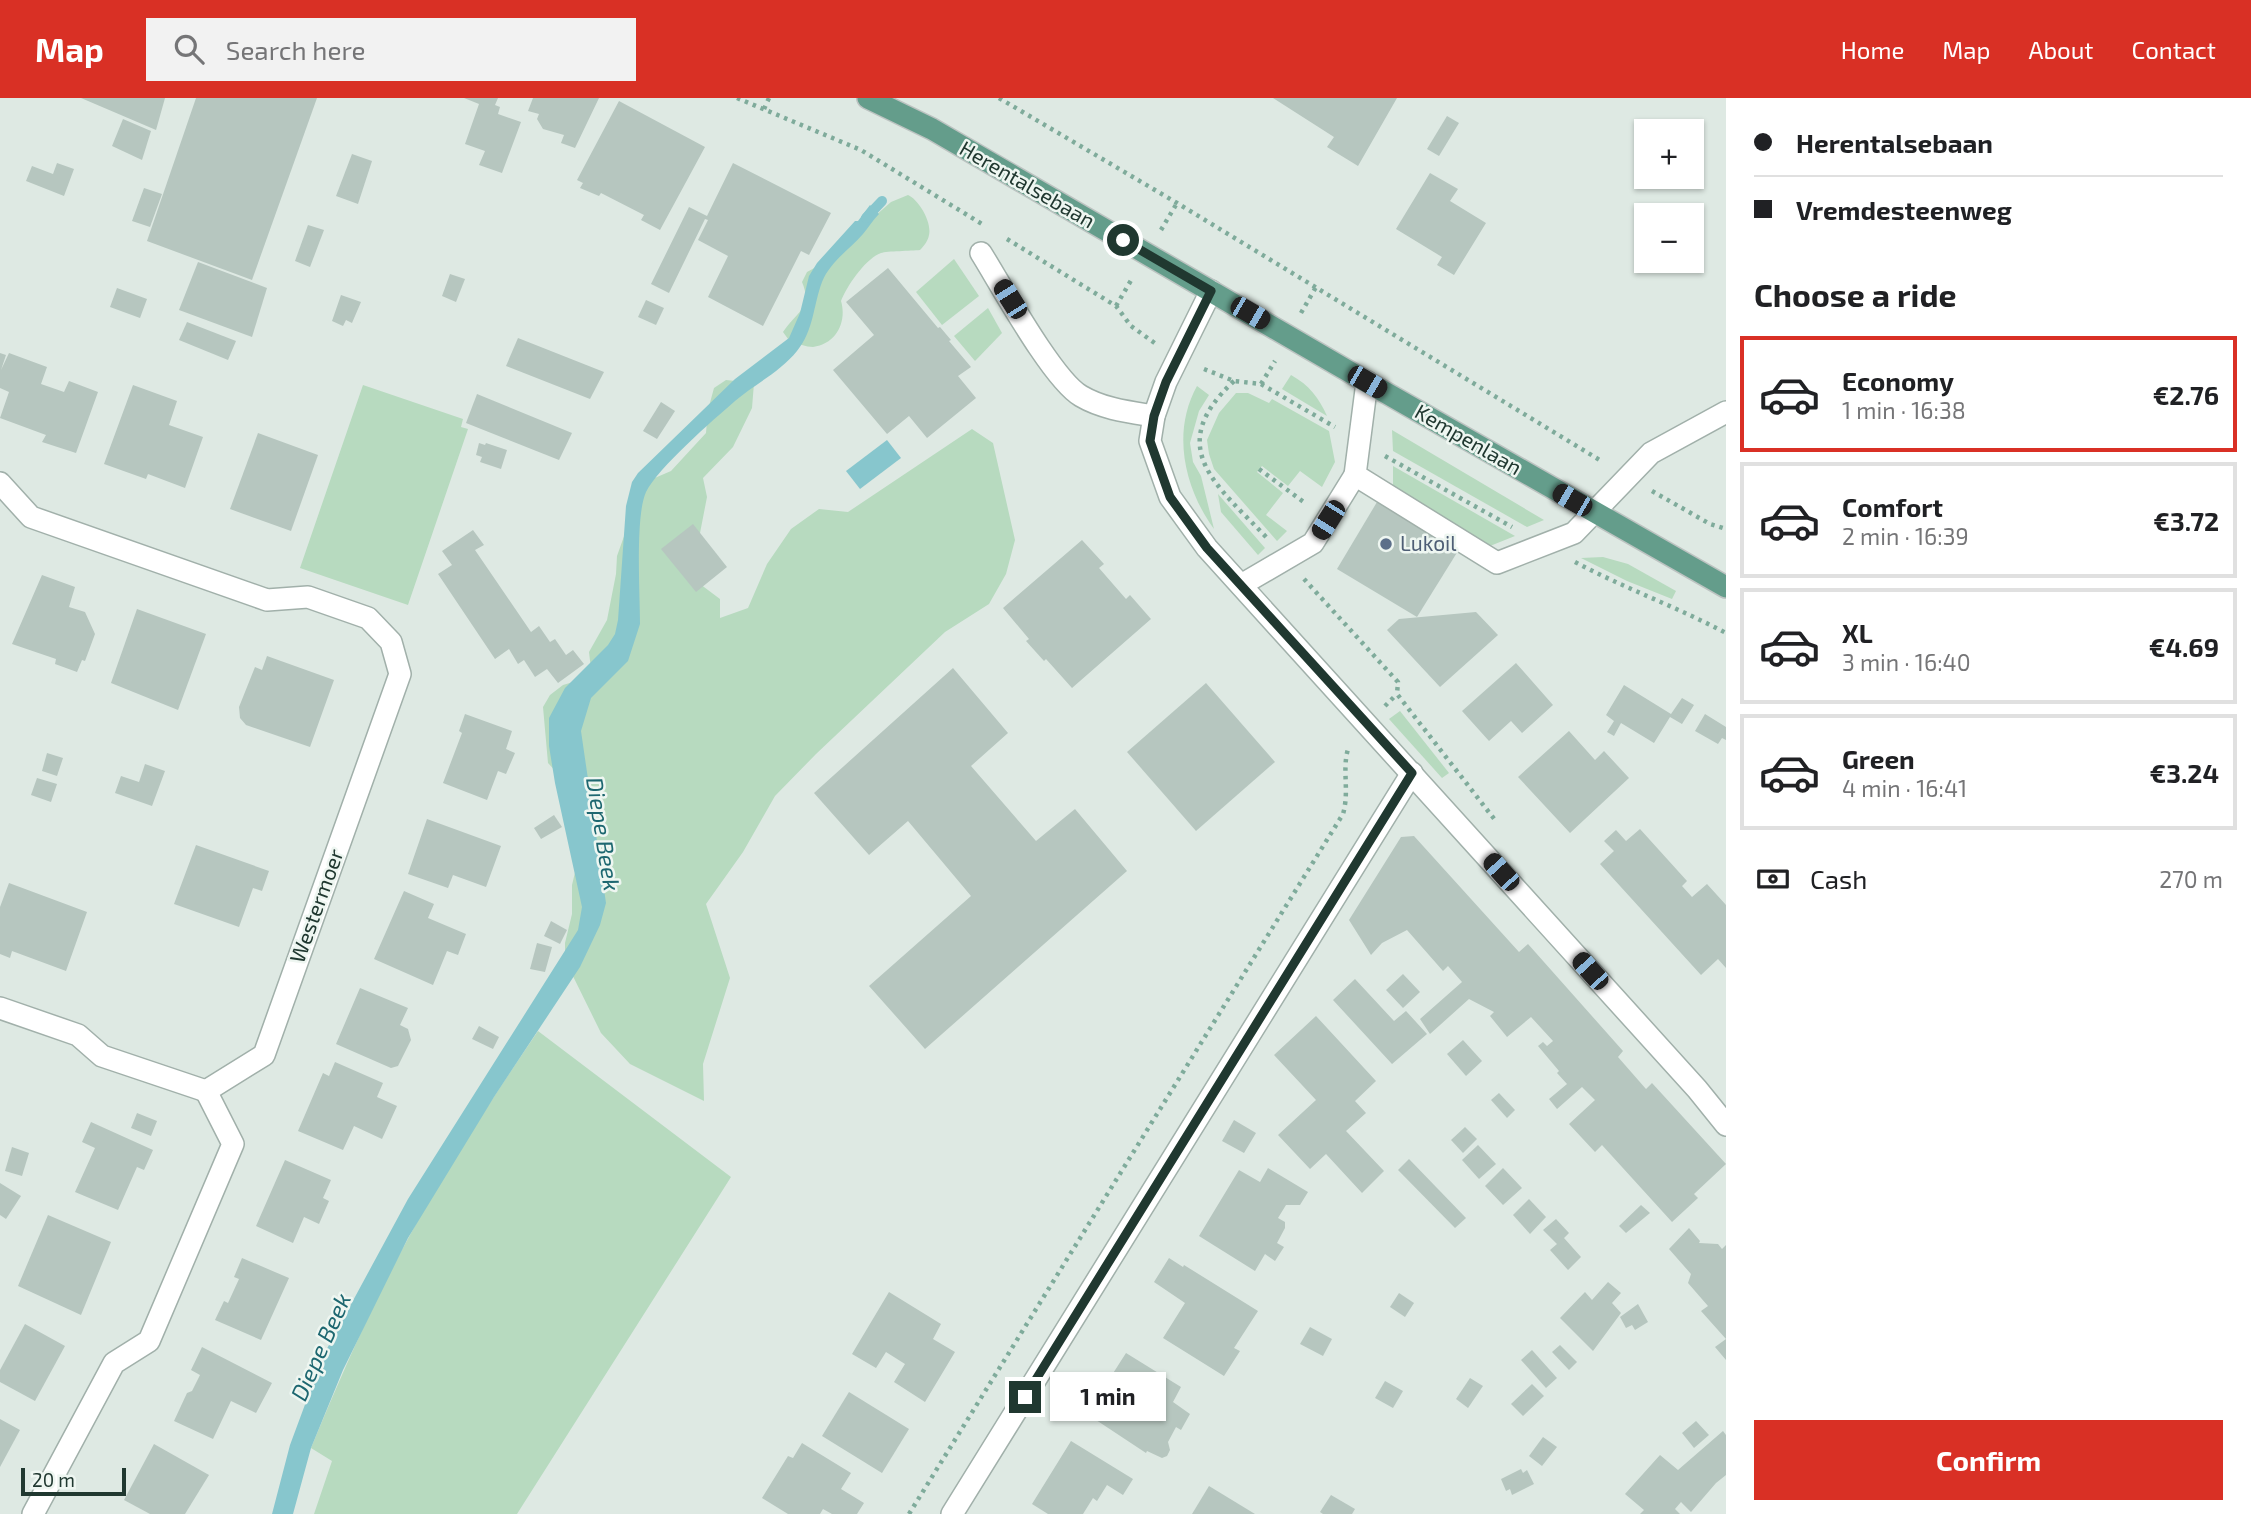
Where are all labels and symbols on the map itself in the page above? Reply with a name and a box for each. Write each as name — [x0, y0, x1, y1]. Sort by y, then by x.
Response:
street label: Herentalsebaan — [956, 135, 1100, 232]
route start — [1107, 224, 1139, 256]
car — [990, 276, 1031, 322]
car — [1227, 293, 1274, 333]
car — [1344, 362, 1391, 402]
street label: Kempenlaan — [1411, 398, 1527, 479]
car — [1549, 480, 1596, 520]
car — [1308, 497, 1349, 543]
place label: Lukoil — [1400, 530, 1457, 555]
marker: Lukoil — [1378, 536, 1394, 552]
water label: Diepe Beek — [581, 775, 627, 893]
street label: Westermoer — [283, 845, 348, 966]
car — [1480, 849, 1523, 895]
car — [1569, 948, 1612, 994]
water label: Diepe Beek — [284, 1288, 356, 1405]
callout: 1 min — [1050, 1372, 1165, 1422]
route end — [1009, 1381, 1041, 1413]
scale bar — [21, 1465, 126, 1497]

